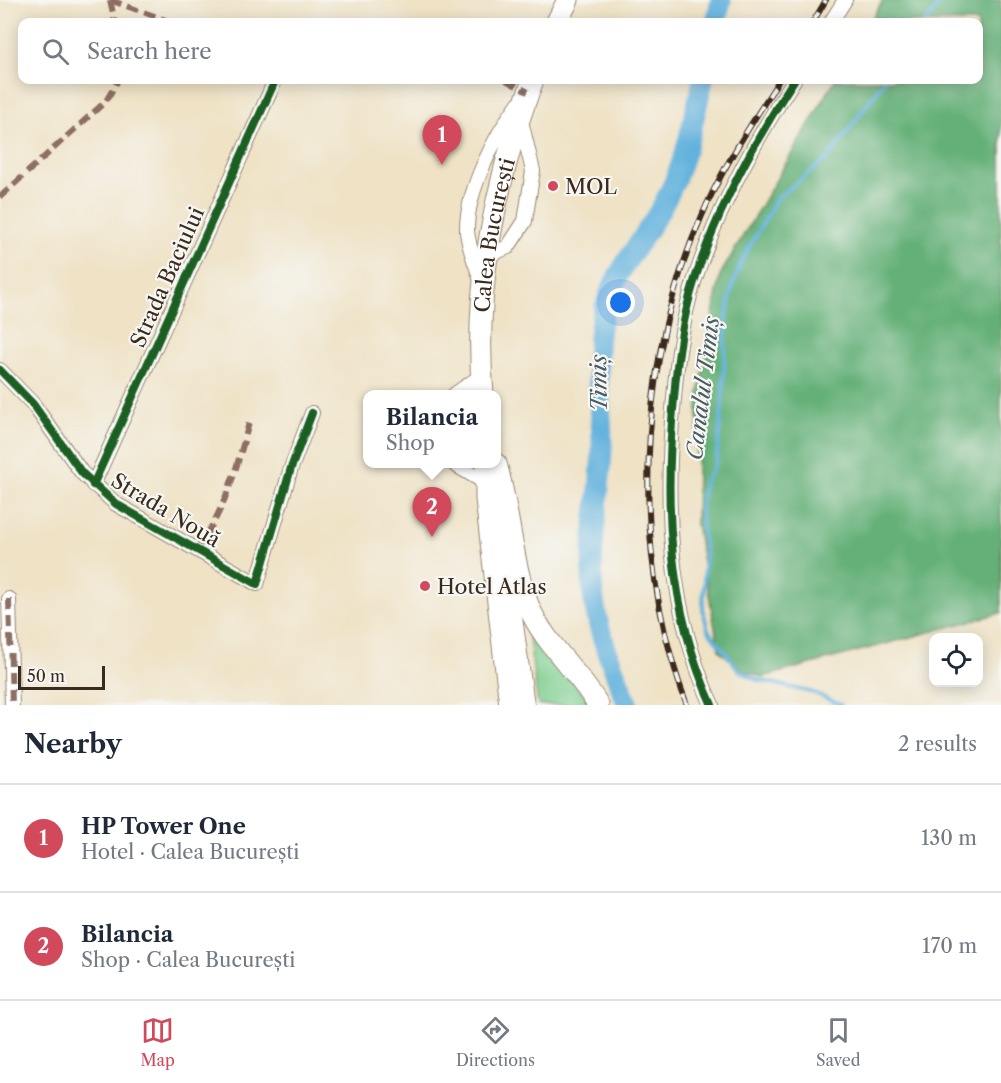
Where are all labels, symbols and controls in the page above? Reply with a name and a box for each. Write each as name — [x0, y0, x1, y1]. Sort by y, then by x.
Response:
search box — [18, 18, 983, 84]
icon: search — [39, 35, 72, 68]
text: Search here — [87, 38, 212, 65]
pin: 1 — [422, 116, 462, 165]
street label: Calea București — [469, 155, 520, 313]
place label: MOL — [565, 174, 617, 199]
marker: MOL — [546, 179, 560, 193]
street label: Strada Baciului — [125, 203, 209, 351]
your location — [606, 288, 635, 317]
water label: Canalul Timiș — [681, 314, 726, 462]
water label: Timiș — [585, 354, 614, 412]
popup — [363, 390, 501, 468]
text: Bilancia — [386, 404, 478, 431]
text: Shop — [386, 431, 435, 455]
street label: Strada Nouă — [107, 468, 226, 553]
pin: 2 — [412, 488, 452, 537]
place label: Hotel Atlas — [437, 574, 547, 599]
marker: Hotel Atlas — [418, 579, 432, 593]
map controls — [929, 633, 983, 687]
button: locate — [929, 633, 983, 687]
scale bar — [18, 663, 105, 690]
text: 50 m — [27, 666, 65, 686]
text: Nearby — [24, 728, 122, 760]
text: 2 results — [898, 732, 977, 756]
text: HP Tower One — [81, 813, 246, 840]
text: 1 — [39, 826, 48, 850]
text: 130 m — [921, 826, 977, 850]
text: Hotel · Calea București — [81, 840, 299, 864]
text: Bilancia — [81, 921, 173, 948]
text: 2 — [38, 934, 49, 958]
text: 170 m — [922, 934, 977, 958]
text: Shop · Calea București — [81, 948, 295, 972]
tab: Map — [141, 1014, 175, 1070]
tab: Directions — [456, 1014, 535, 1070]
tab: Saved — [816, 1014, 860, 1070]

